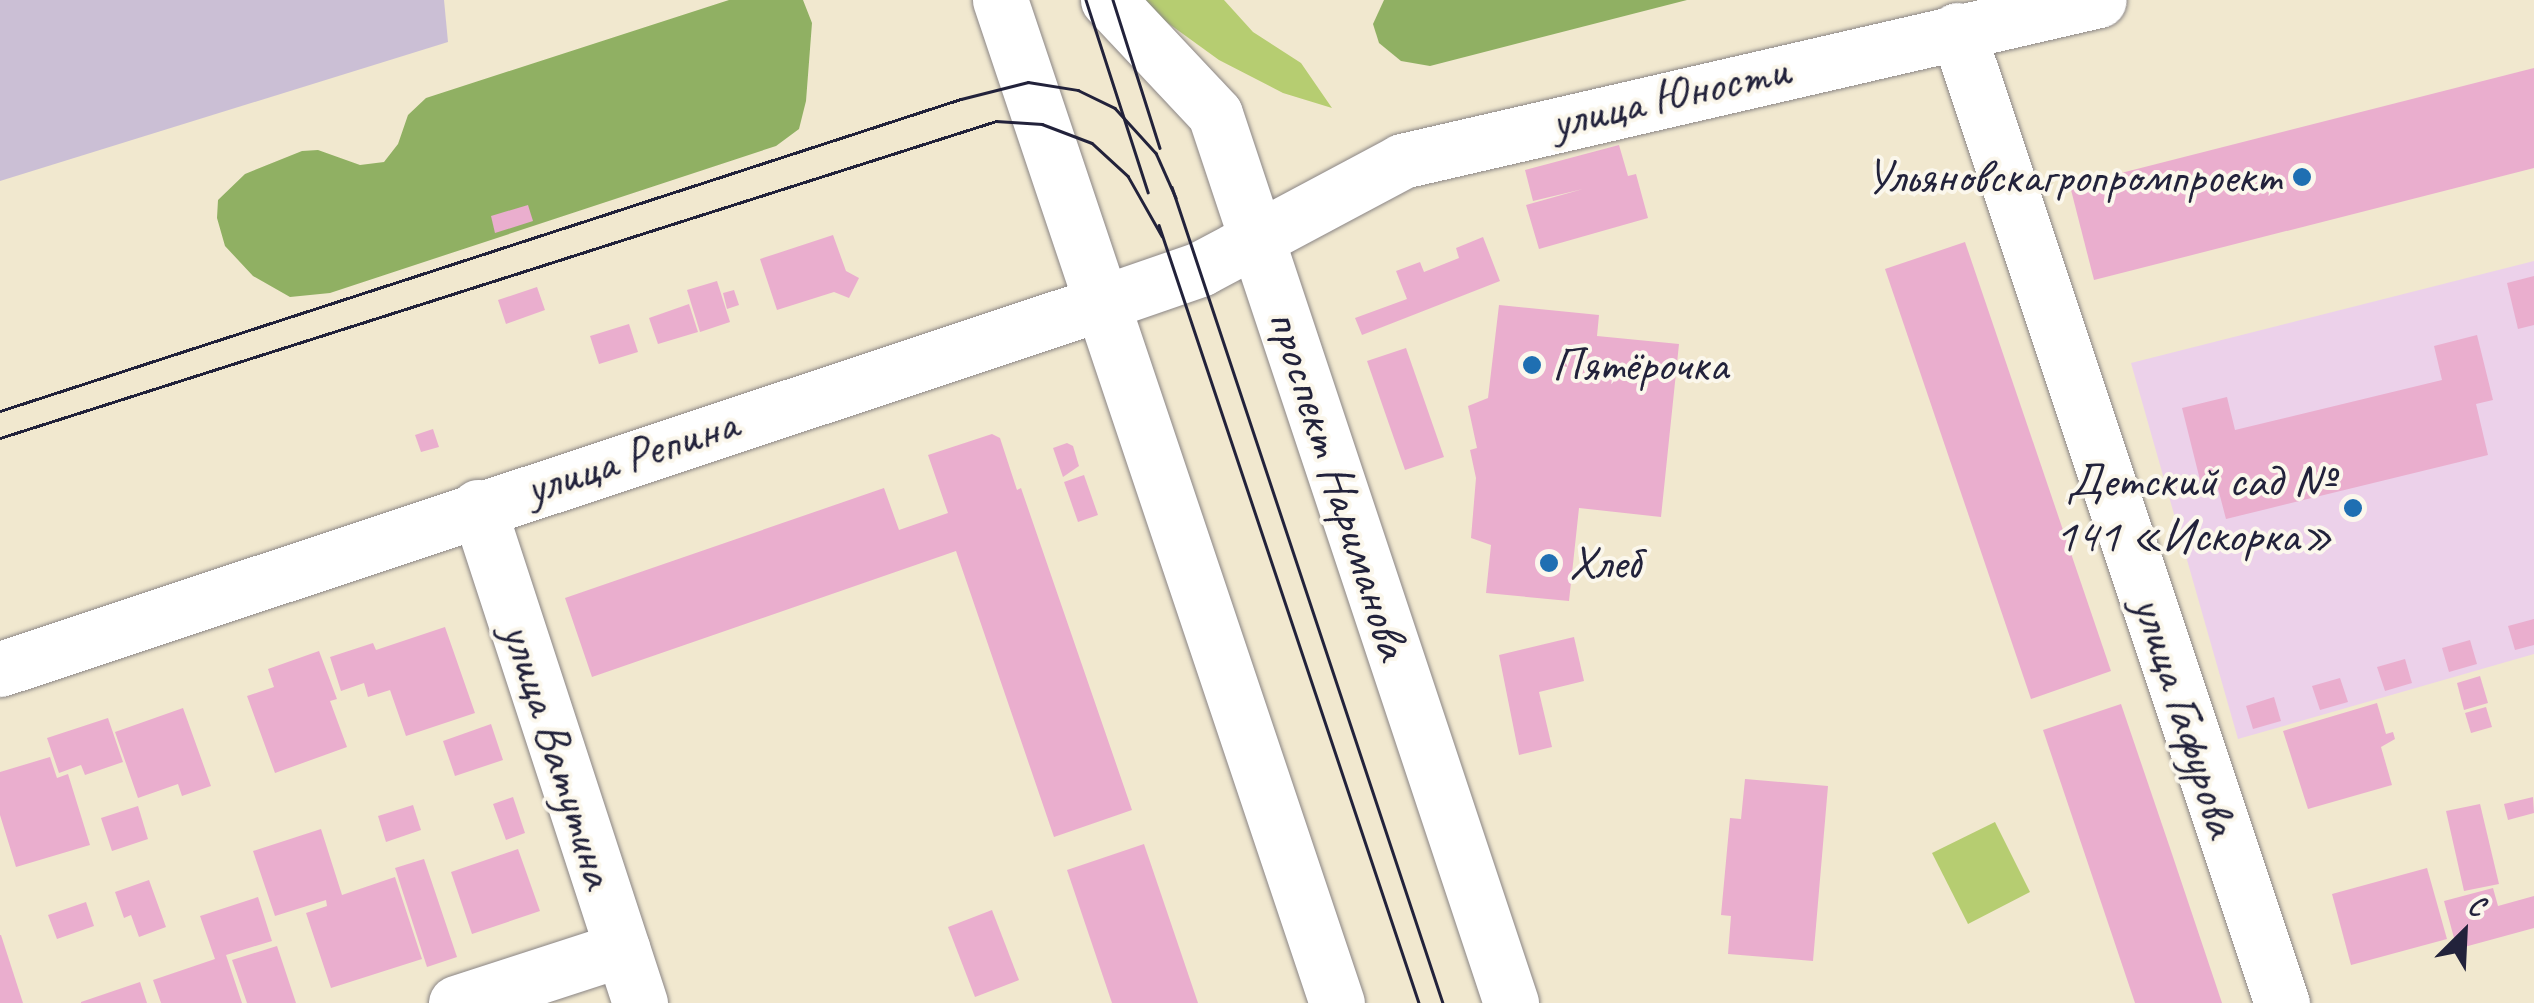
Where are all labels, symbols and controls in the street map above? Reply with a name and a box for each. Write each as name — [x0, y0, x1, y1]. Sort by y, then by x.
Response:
street label: улица Юности — [1547, 41, 1793, 151]
place label: Ульяновскагропромпроект — [1866, 148, 2282, 206]
marker: Ульяновскагропромпроект — [2291, 166, 2313, 188]
street label: проспект Нариманова — [1255, 300, 1423, 668]
place label: Пятёрочка — [1552, 336, 1728, 394]
marker: Пятёрочка — [1521, 354, 1543, 376]
street label: улица Репина — [518, 395, 744, 517]
place label: Детский сад № 141 «Искорка» — [2055, 451, 2333, 564]
marker: Детский сад № 141 «Искорка» — [2342, 497, 2364, 519]
place label: Хлеб — [1569, 534, 1640, 592]
marker: Хлеб — [1538, 552, 1560, 574]
street label: улица Гафурова — [2120, 589, 2252, 843]
street label: улица Ватутина — [489, 614, 629, 896]
north arrow — [2414, 883, 2514, 983]
text: С — [2463, 886, 2490, 924]

